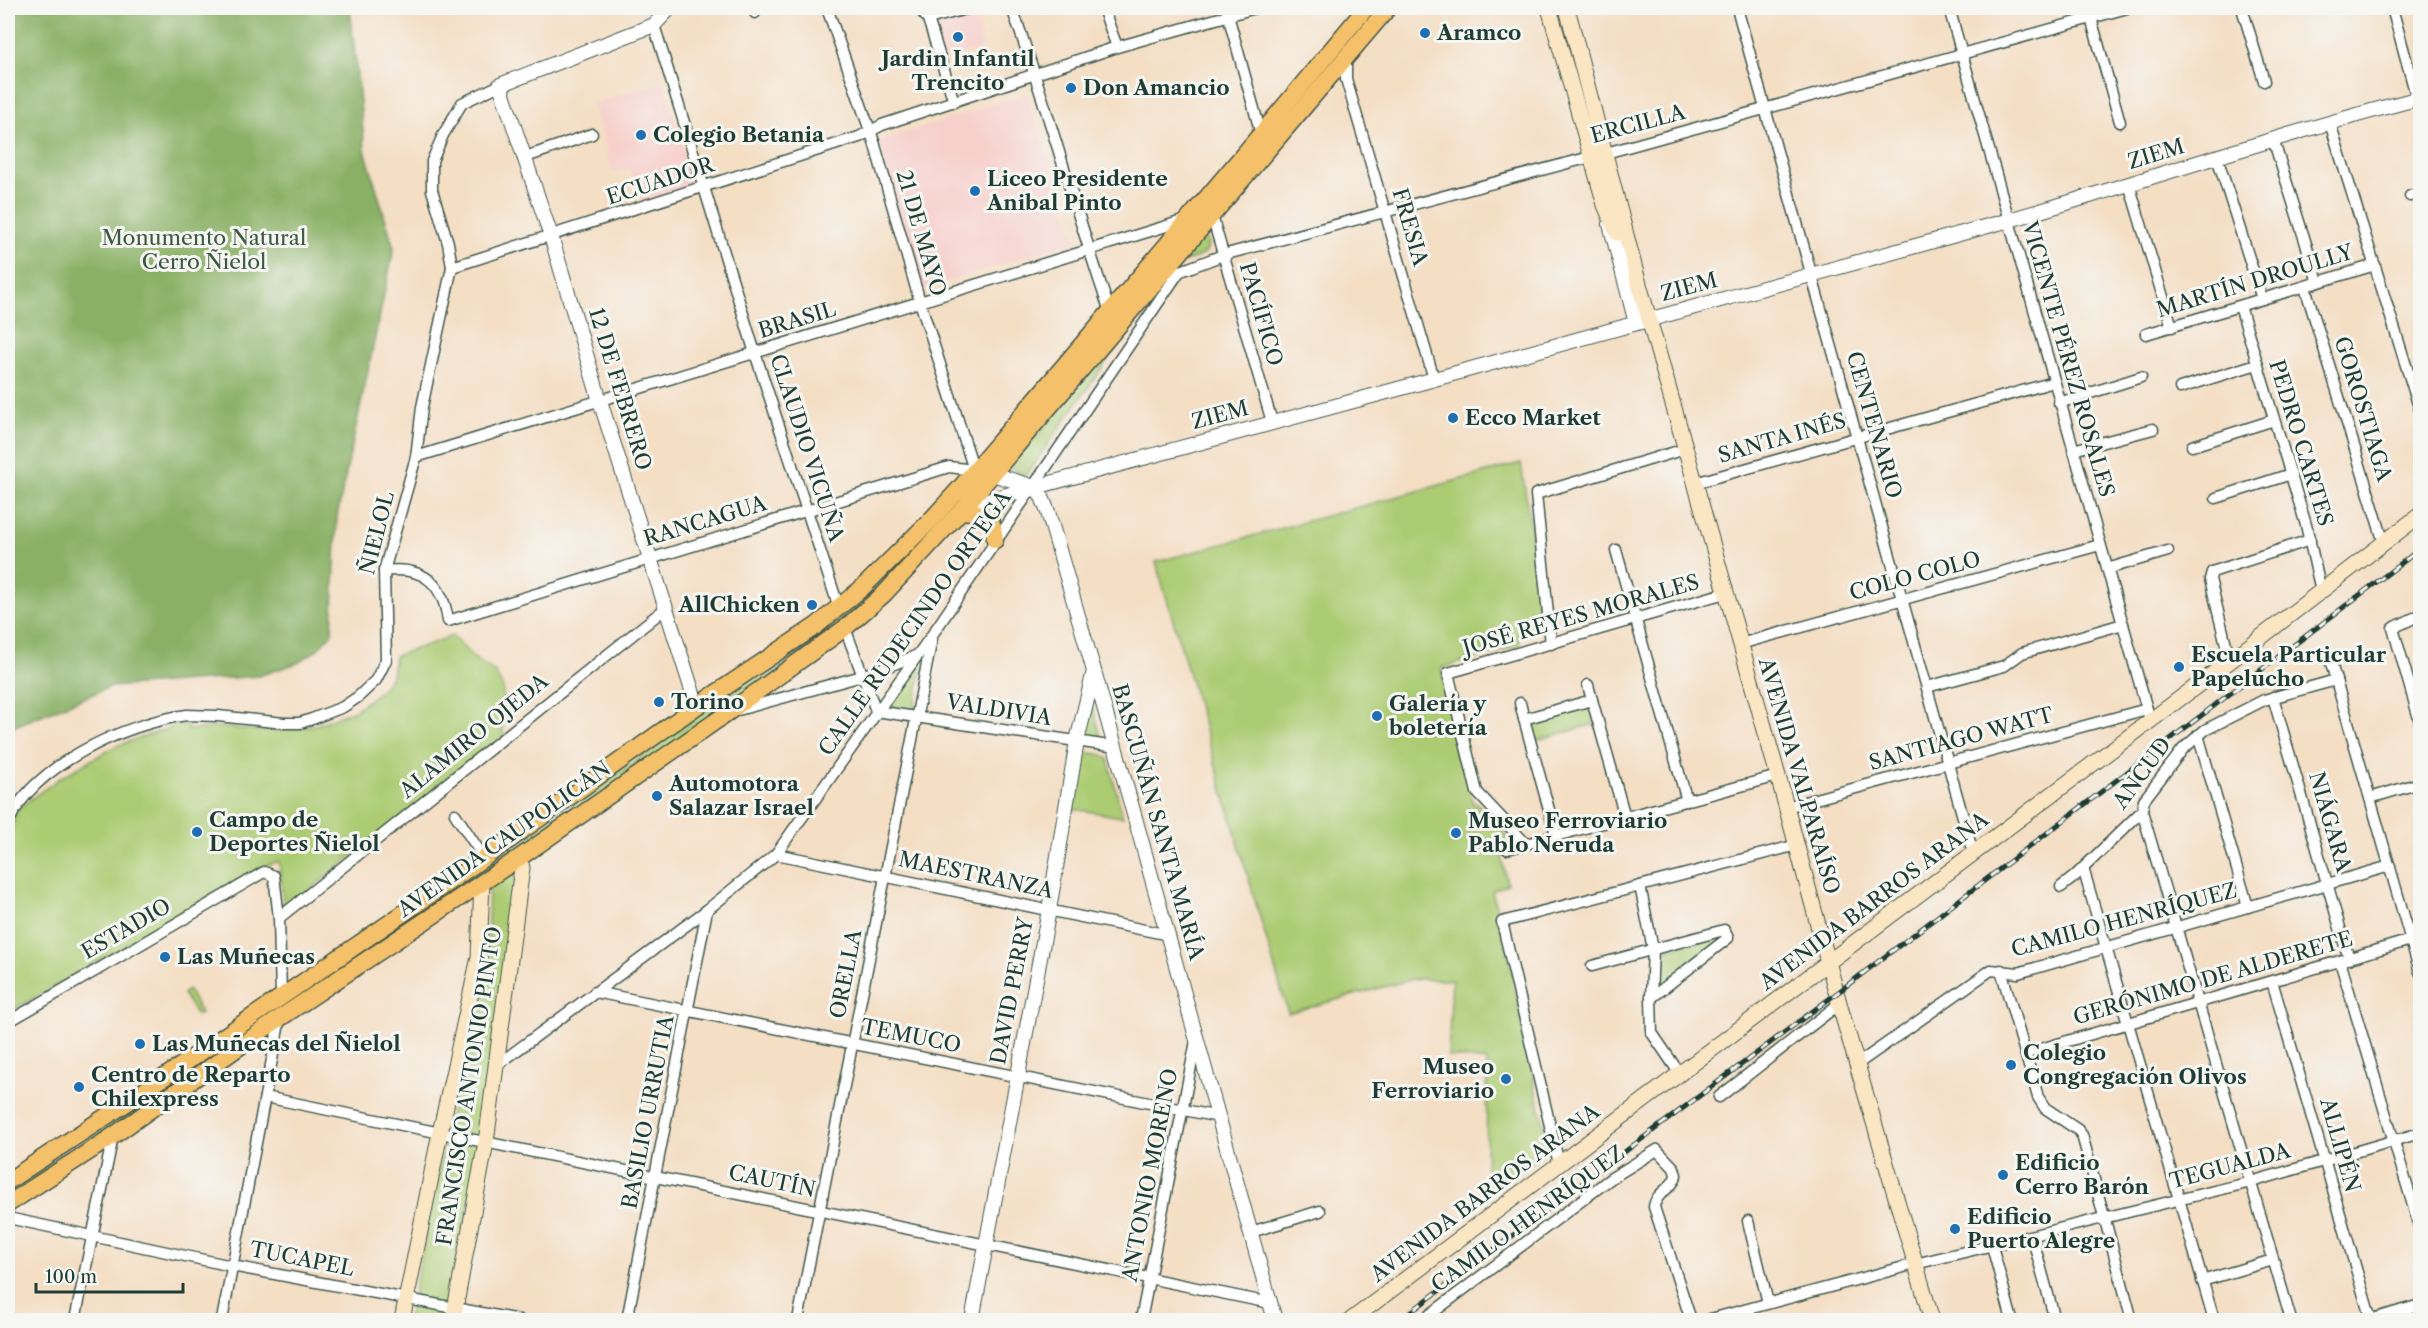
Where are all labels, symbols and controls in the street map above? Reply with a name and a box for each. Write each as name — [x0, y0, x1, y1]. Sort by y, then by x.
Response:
place label: Aramco — [1436, 20, 1521, 45]
marker: Aramco — [1418, 26, 1432, 40]
marker: Jardin Infantil Trencito — [951, 30, 965, 44]
place label: Jardin Infantil Trencito — [877, 46, 1035, 95]
place label: Don Amancio — [1083, 75, 1230, 100]
marker: Don Amancio — [1064, 81, 1078, 95]
street label: ERCILLA — [1588, 99, 1688, 148]
place label: Colegio Betania — [653, 122, 825, 147]
marker: Colegio Betania — [634, 128, 648, 142]
street label: ZIEM — [2125, 133, 2187, 174]
street label: ECUADOR — [603, 151, 718, 210]
place label: Liceo Presidente Anibal Pinto — [986, 166, 1168, 215]
street label: 21 DE MAYO — [892, 167, 951, 299]
marker: Liceo Presidente Anibal Pinto — [968, 184, 982, 198]
street label: FRESIA — [1388, 185, 1434, 269]
street label: VICENTE PÉREZ ROSALES — [2017, 217, 2120, 500]
park label: Monumento Natural Cerro Ñielol — [102, 225, 306, 274]
street label: MARTÍN DROULLY — [2154, 238, 2357, 322]
street label: PACÍFICO — [1235, 259, 1288, 369]
street label: ZIEM — [1658, 267, 1720, 306]
street label: BRASIL — [755, 296, 839, 343]
street label: 12 DE FEBRERO — [584, 305, 657, 473]
street label: GOROSTIAGA — [2330, 333, 2397, 485]
street label: CENTENARIO — [1842, 349, 1907, 501]
street label: CLAUDIO VICUÑA — [765, 351, 850, 545]
street label: PEDRO CARTES — [2264, 357, 2339, 529]
street label: ZIEM — [1189, 395, 1251, 434]
place label: Ecco Market — [1465, 405, 1601, 430]
street label: SANTA INÉS — [1715, 407, 1849, 468]
marker: Ecco Market — [1446, 411, 1460, 425]
street label: CALLE RUDECINDO ORTEGA — [813, 485, 1016, 760]
street label: ÑIELOL — [354, 489, 399, 577]
street label: RANCAGUA — [640, 490, 770, 551]
street label: COLO COLO — [1846, 546, 1983, 605]
street label: JOSÉ REYES MORALES — [1457, 569, 1702, 661]
place label: AllChicken — [678, 592, 801, 617]
marker: AllChicken — [805, 598, 819, 612]
place label: Escuela Particular Papelucho — [2191, 642, 2387, 691]
street label: AVENIDA VALPARAÍSO — [1753, 654, 1845, 897]
marker: Escuela Particular Papelucho — [2172, 660, 2186, 674]
street label: ALAMIRO OJEDA — [394, 668, 553, 804]
street label: BASCUÑÁN SANTA MARÍA — [1107, 681, 1210, 963]
place label: Torino — [671, 689, 744, 714]
street label: VALDIVIA — [944, 689, 1054, 730]
place label: Galería y boletería — [1388, 691, 1488, 740]
marker: Torino — [652, 695, 666, 709]
street label: SANTIAGO WATT — [1866, 702, 2056, 775]
marker: Galería y boletería — [1370, 709, 1384, 723]
street label: ANCUD — [2107, 732, 2176, 814]
street label: AVENIDA CAUPOLICÁN — [392, 755, 615, 922]
street label: NIÁGARA — [2304, 769, 2357, 875]
place label: Automotora Salazar Israel — [668, 771, 814, 820]
marker: Automotora Salazar Israel — [650, 789, 664, 803]
street label: AVENIDA BARROS ARANA — [1754, 806, 1993, 995]
place label: Campo de Deportes Ñielol — [209, 807, 380, 856]
place label: Museo Ferroviario Pablo Neruda — [1468, 808, 1667, 857]
marker: Campo de Deportes Ñielol — [190, 825, 204, 839]
marker: Museo Ferroviario Pablo Neruda — [1449, 826, 1463, 840]
street label: MAESTRANZA — [896, 846, 1056, 903]
street label: CAMILO HENRÍQUEZ — [2008, 877, 2239, 962]
street label: ESTADIO — [77, 893, 175, 964]
street label: DAVID PERRY — [985, 914, 1038, 1066]
street label: FRANCISCO ANTONIO PINTO — [431, 925, 506, 1247]
street label: GERÓNIMO DE ALDERETE — [2070, 926, 2356, 1029]
street label: ORELLA — [825, 927, 866, 1021]
place label: Las Muñecas — [177, 944, 315, 969]
marker: Las Muñecas — [158, 950, 172, 964]
street label: BASILIO URRUTIA — [616, 1012, 679, 1211]
street label: TEMUCO — [859, 1014, 963, 1057]
place label: Las Muñecas del Ñielol — [152, 1031, 401, 1056]
marker: Las Muñecas del Ñielol — [133, 1037, 147, 1051]
place label: Colegio Congregación Olivos — [2023, 1040, 2247, 1089]
place label: Museo Ferroviario — [1371, 1054, 1494, 1103]
marker: Colegio Congregación Olivos — [2004, 1058, 2018, 1072]
place label: Centro de Reparto Chilexpress — [91, 1062, 291, 1111]
street label: ANTONIO MORENO — [1116, 1066, 1182, 1285]
marker: Museo Ferroviario — [1499, 1072, 1513, 1086]
marker: Centro de Reparto Chilexpress — [72, 1080, 86, 1094]
street label: ALLIPÉN — [2315, 1094, 2366, 1195]
street label: AVENIDA BARROS ARANA — [1365, 1098, 1604, 1287]
street label: TEGUALDA — [2167, 1137, 2293, 1194]
street label: CAMILO HENRÍQUEZ — [1426, 1140, 1629, 1297]
place label: Edificio Cerro Barón — [2015, 1150, 2150, 1199]
street label: CAUTÍN — [726, 1159, 818, 1202]
marker: Edificio Cerro Barón — [1996, 1168, 2010, 1182]
place label: Edificio Puerto Alegre — [1967, 1204, 2115, 1253]
marker: Edificio Puerto Alegre — [1948, 1222, 1962, 1236]
street label: TUCAPEL — [248, 1236, 356, 1281]
scale bar — [36, 1256, 183, 1294]
text: 100 m — [45, 1266, 97, 1288]

